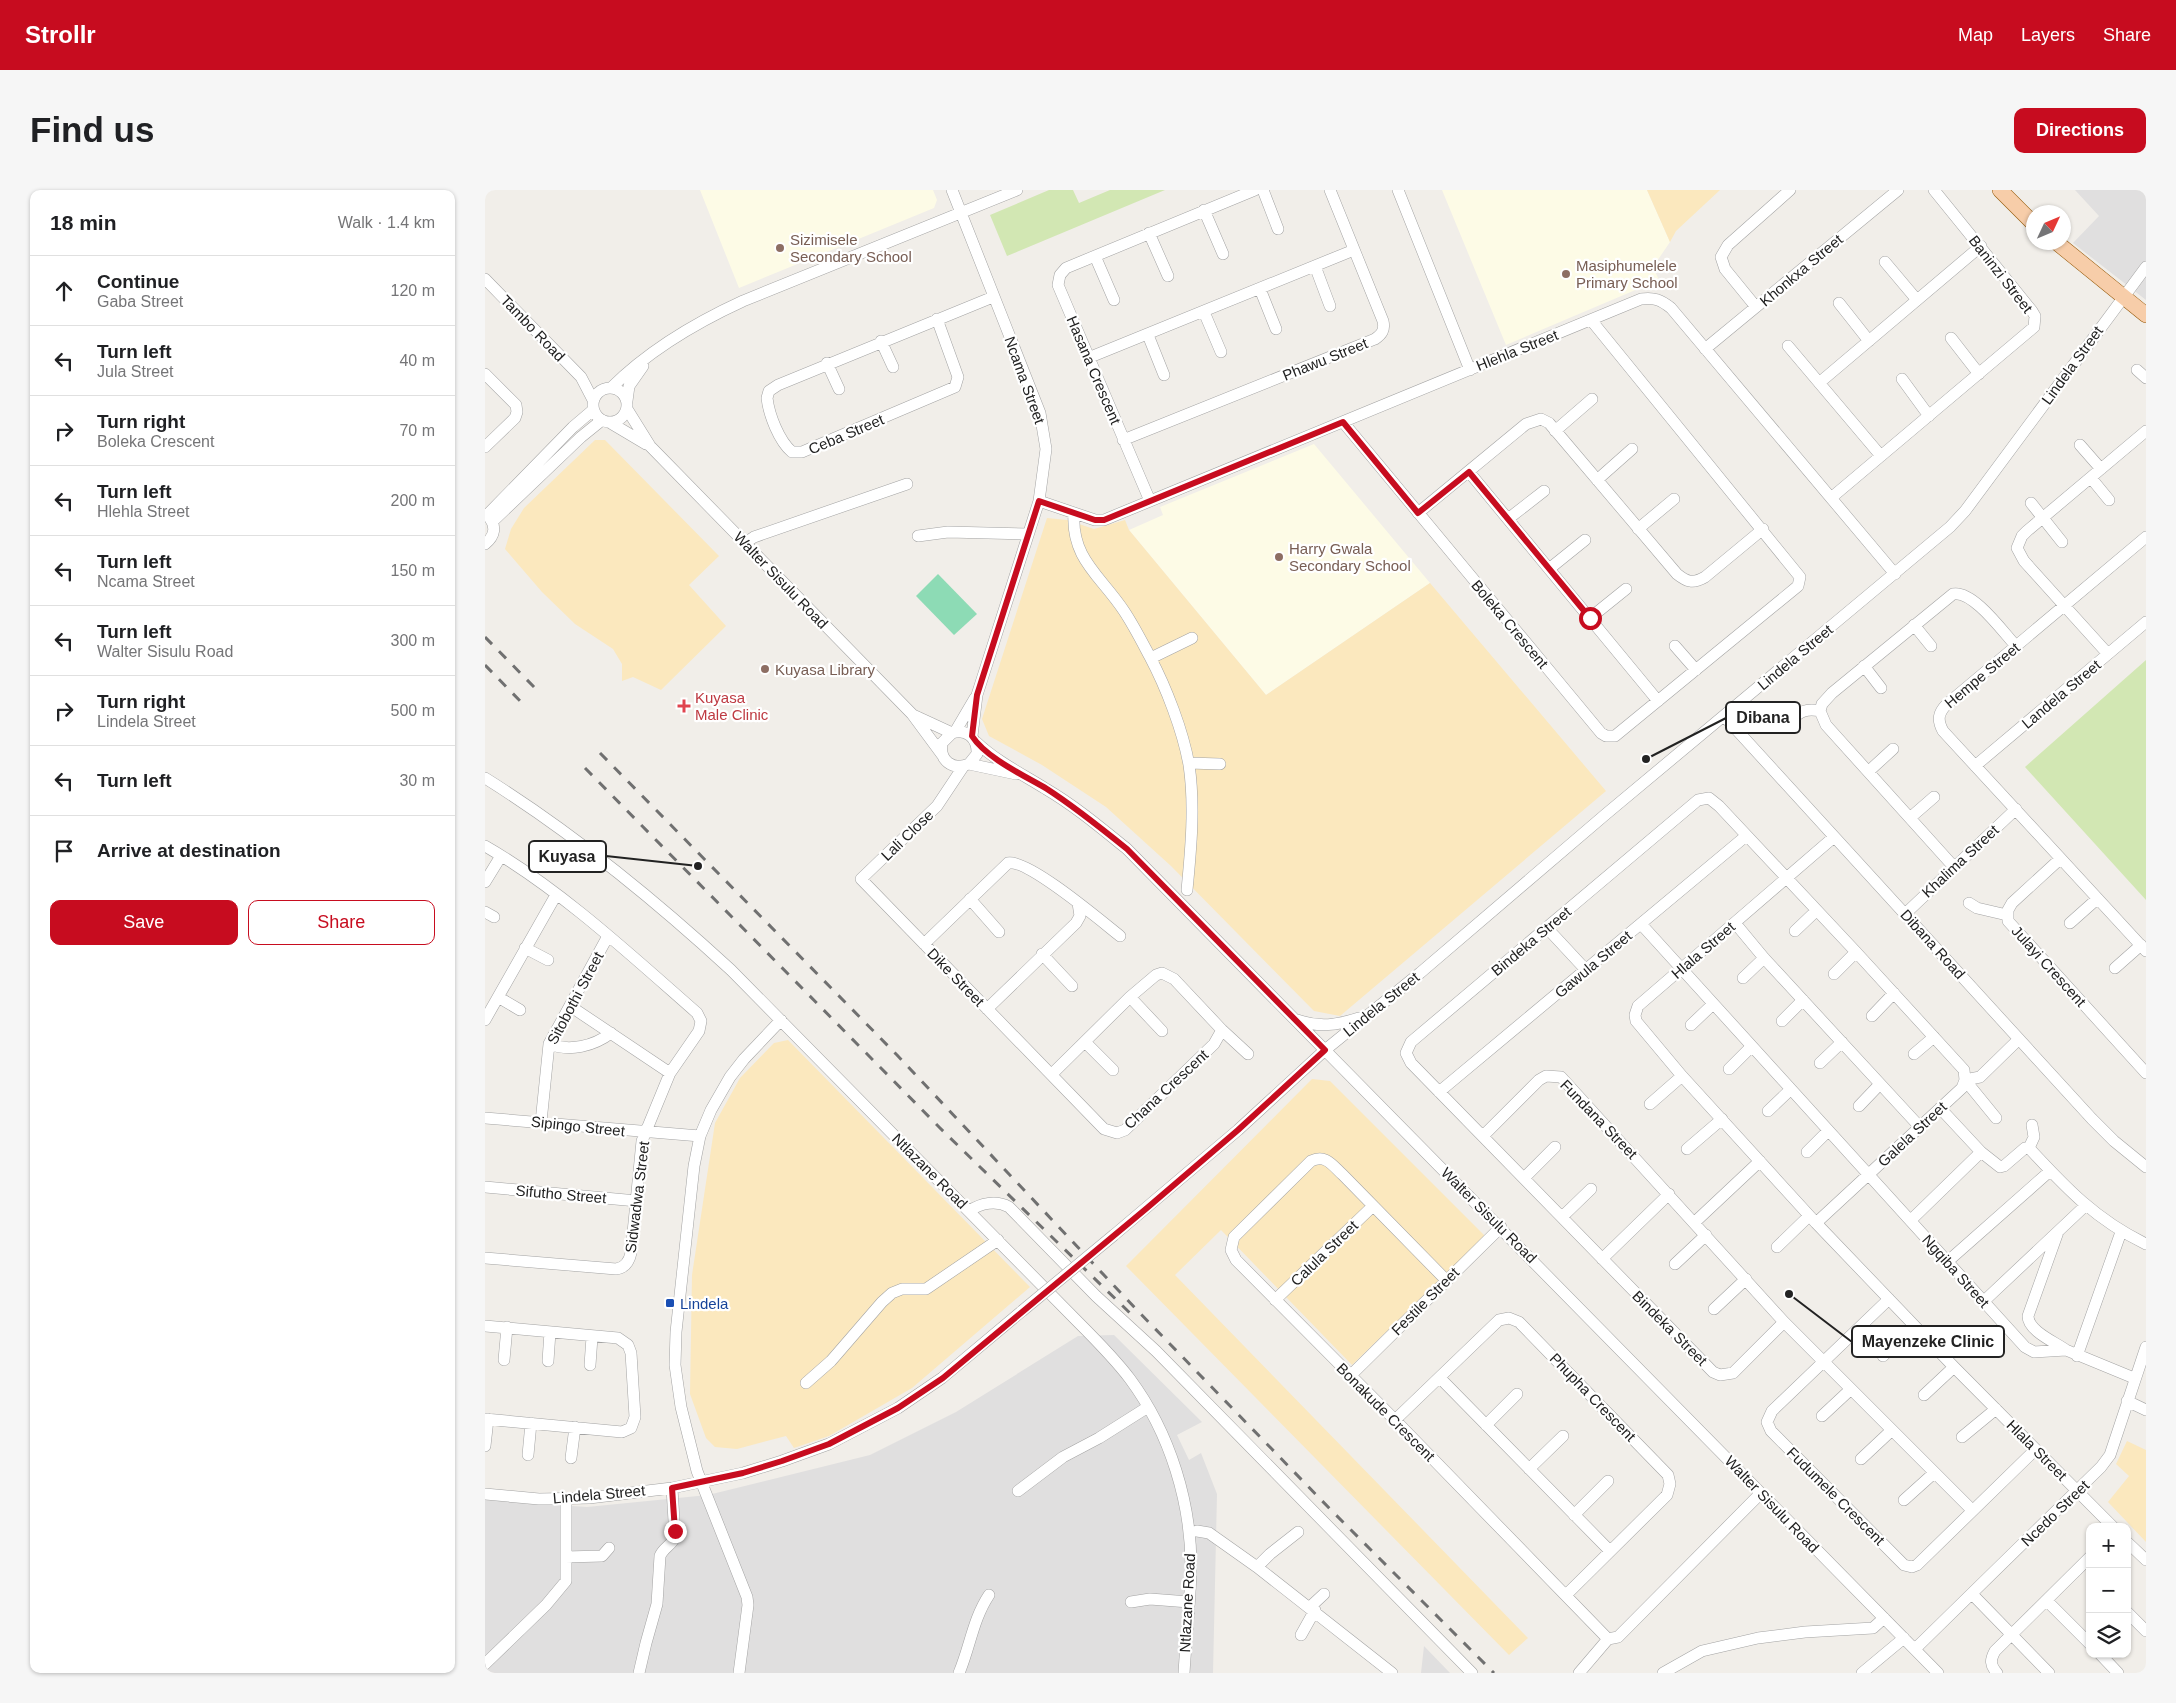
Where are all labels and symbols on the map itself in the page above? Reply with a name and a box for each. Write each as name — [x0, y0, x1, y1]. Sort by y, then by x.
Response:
north arrow — [2026, 205, 2071, 250]
street label: Khonkxa Street — [1756, 230, 1846, 309]
place label: Sizimisele Secondary School — [790, 231, 912, 265]
street label: Baninzi Street — [1966, 232, 2037, 317]
marker: Sizimisele Secondary School — [774, 242, 786, 254]
place label: Masiphumelele Primary School — [1576, 257, 1678, 291]
marker: Masiphumelele Primary School — [1560, 268, 1572, 280]
street label: Tambo Road — [497, 292, 569, 364]
street label: Hasana Crescent — [1064, 313, 1125, 427]
street label: Lindela Street — [2038, 322, 2107, 407]
street label: Hlehla Street — [1474, 326, 1561, 374]
street label: Ncama Street — [1001, 334, 1049, 427]
street label: Phawu Street — [1280, 334, 1371, 384]
street label: Ceba Street — [806, 410, 887, 457]
street label: Walter Sisulu Road — [730, 528, 832, 632]
place label: Harry Gwala Secondary School — [1289, 540, 1411, 574]
marker: Harry Gwala Secondary School — [1273, 551, 1285, 563]
street label: Boleka Crescent — [1468, 576, 1552, 672]
route start — [1579, 607, 1602, 630]
street label: Lindela Street — [1754, 620, 1837, 693]
street label: Hempe Street — [1941, 638, 2024, 711]
street label: Landela Street — [2018, 656, 2104, 732]
place label: Kuyasa Library — [775, 661, 876, 678]
marker: Kuyasa Library — [759, 663, 771, 675]
place label: Kuyasa Male Clinic — [695, 689, 769, 723]
marker: Kuyasa Male Clinic — [677, 699, 691, 713]
callout: Dibana — [1726, 702, 1800, 733]
text: Dibana — [1736, 709, 1790, 726]
street label: Lali Close — [877, 806, 937, 864]
street label: Khalima Street — [1918, 821, 2002, 901]
callout: Kuyasa — [529, 841, 606, 872]
text: Kuyasa — [539, 848, 596, 865]
street label: Bindeka Street — [1488, 902, 1575, 979]
street label: Dibana Road — [1897, 906, 1969, 982]
street label: Hlala Street — [1668, 917, 1739, 982]
street label: Julayi Crescent — [2008, 922, 2090, 1010]
street label: Gawula Street — [1551, 926, 1636, 1001]
street label: Dike Street — [924, 944, 988, 1010]
street label: Sitobothi Street — [543, 948, 607, 1047]
street label: Lindela Street — [1340, 968, 1423, 1040]
street label: Chana Crescent — [1121, 1045, 1212, 1132]
street label: Fundana Street — [1557, 1076, 1642, 1163]
street label: Galela Street — [1874, 1097, 1950, 1170]
street label: Sipingo Street — [530, 1113, 627, 1139]
street label: Ntlazane Road — [889, 1130, 971, 1212]
street label: Sidwadwa Street — [622, 1139, 652, 1254]
street label: Walter Sisulu Road — [1438, 1164, 1540, 1266]
street label: Sifutho Street — [515, 1182, 608, 1207]
street label: Calula Street — [1287, 1216, 1362, 1289]
street label: Ngqiba Street — [1919, 1231, 1994, 1311]
street label: Festile Street — [1388, 1263, 1463, 1338]
street label: Bindeka Street — [1629, 1287, 1711, 1369]
place label: Lindela — [680, 1295, 729, 1312]
marker: Lindela — [664, 1297, 676, 1309]
callout: Mayenzeke Clinic — [1852, 1326, 2004, 1357]
text: Mayenzeke Clinic — [1862, 1333, 1994, 1350]
street label: Phupha Crescent — [1547, 1349, 1640, 1445]
street label: Bonakude Crescent — [1333, 1359, 1439, 1465]
street label: Hlala Street — [2003, 1416, 2071, 1484]
street label: Fudumele Crescent — [1784, 1444, 1889, 1549]
street label: Walter Sisulu Road — [1721, 1452, 1823, 1556]
street label: Ncedo Street — [2018, 1476, 2093, 1550]
street label: Lindela Street — [552, 1481, 647, 1507]
route end — [664, 1520, 687, 1543]
street label: Ntlazane Road — [1176, 1553, 1198, 1653]

